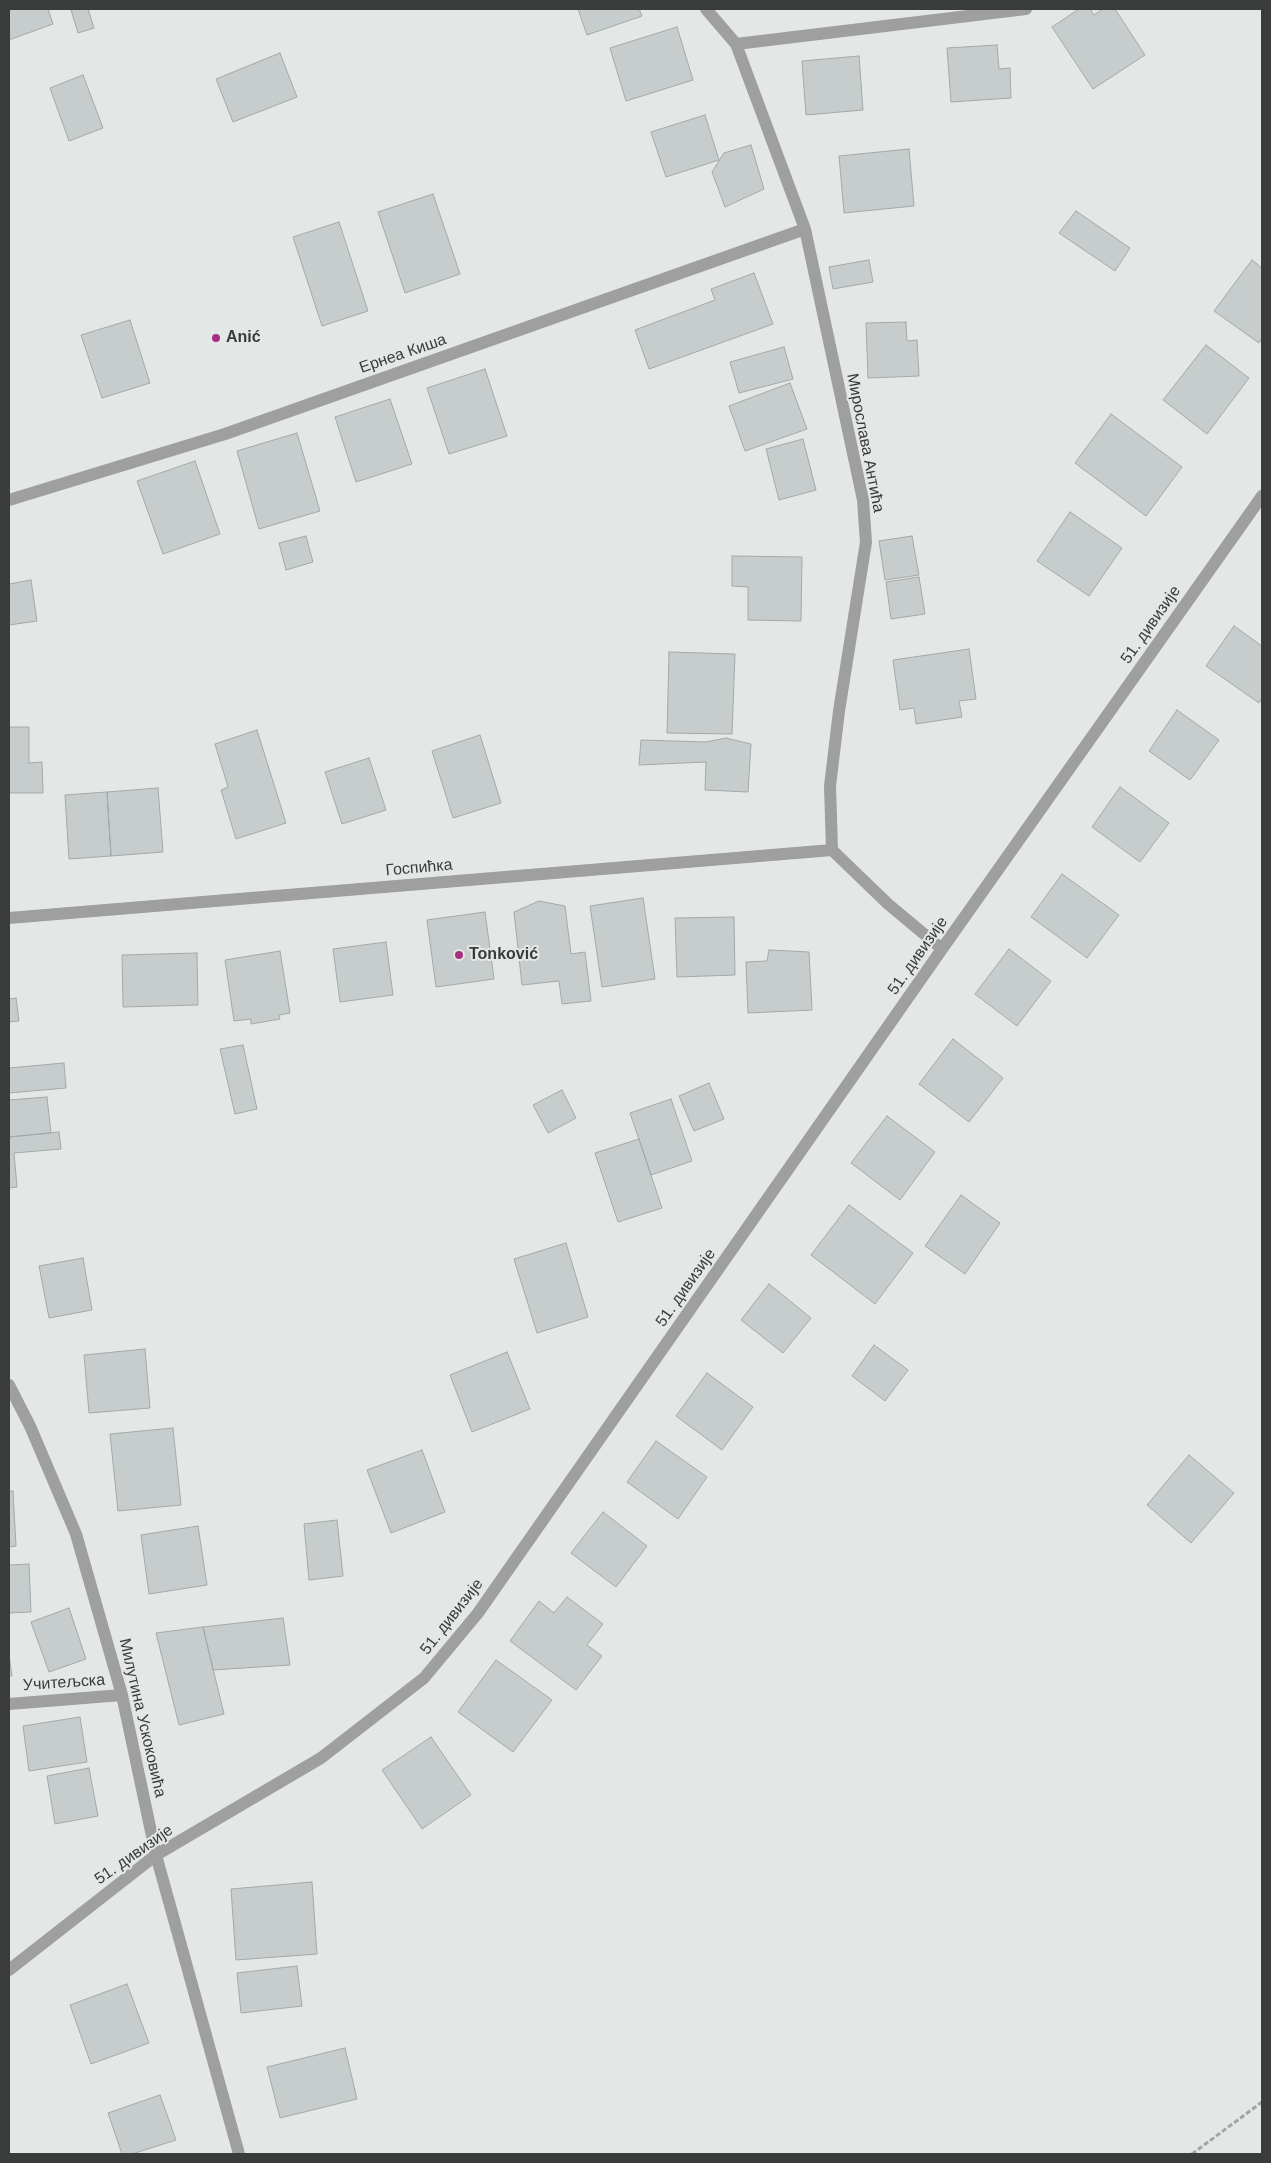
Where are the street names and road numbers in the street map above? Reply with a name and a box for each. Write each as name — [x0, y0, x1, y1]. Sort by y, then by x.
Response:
street label: Ернеа Киша — [357, 330, 449, 378]
street label: Мирослава Антића — [842, 372, 888, 514]
street label: 51. дивизије — [1117, 582, 1185, 668]
street label: Госпићка — [385, 856, 453, 880]
street label: 51. дивизије — [884, 913, 952, 999]
street label: 51. дивизије — [652, 1245, 720, 1331]
street label: 51. дивизије — [416, 1575, 488, 1659]
street label: Милутина Ускоковића — [114, 1637, 170, 1799]
street label: Учитељска — [22, 1671, 106, 1695]
street label: 51. дивизије — [91, 1821, 177, 1889]

